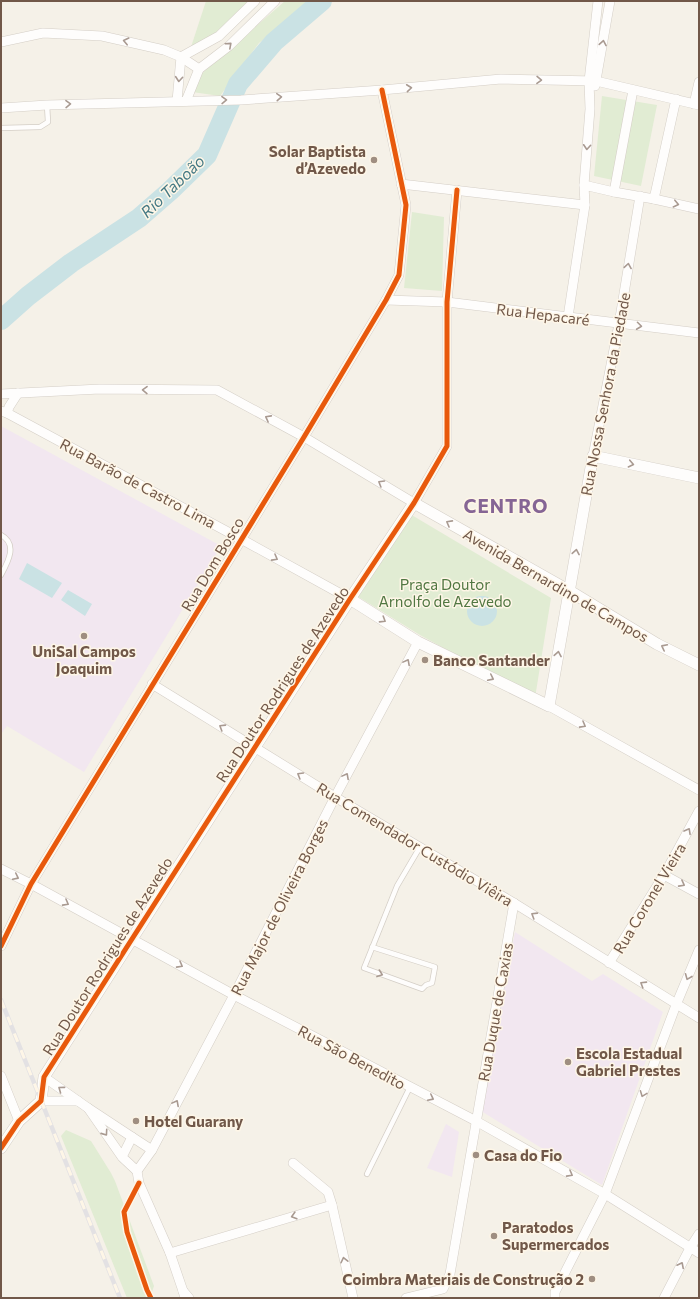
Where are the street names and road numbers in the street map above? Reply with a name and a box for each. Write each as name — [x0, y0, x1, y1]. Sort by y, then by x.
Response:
street label: Rua Nossa Senhora da Piedade — [576, 291, 634, 497]
street label: Rua Hepacaré — [495, 299, 591, 329]
street label: Rua Barão de Castro Lima — [57, 434, 219, 532]
street label: Rua Dom Bosco — [177, 514, 247, 614]
street label: Avenida Bernardino de Campos — [460, 524, 652, 646]
street label: Rua Doutor Rodrigues de Azevedo — [212, 582, 352, 786]
street label: Rua Comendador Custódio Viêira — [314, 778, 516, 910]
street label: Rua Major de Oliveira Borges — [227, 816, 331, 998]
street label: Rua Coronel Vieira — [609, 839, 689, 957]
street label: Rua Doutor Rodrigues de Azevedo — [38, 854, 176, 1058]
street label: Rua Duque de Caxias — [474, 941, 516, 1083]
street label: Rua São Benedito — [295, 1021, 409, 1093]

